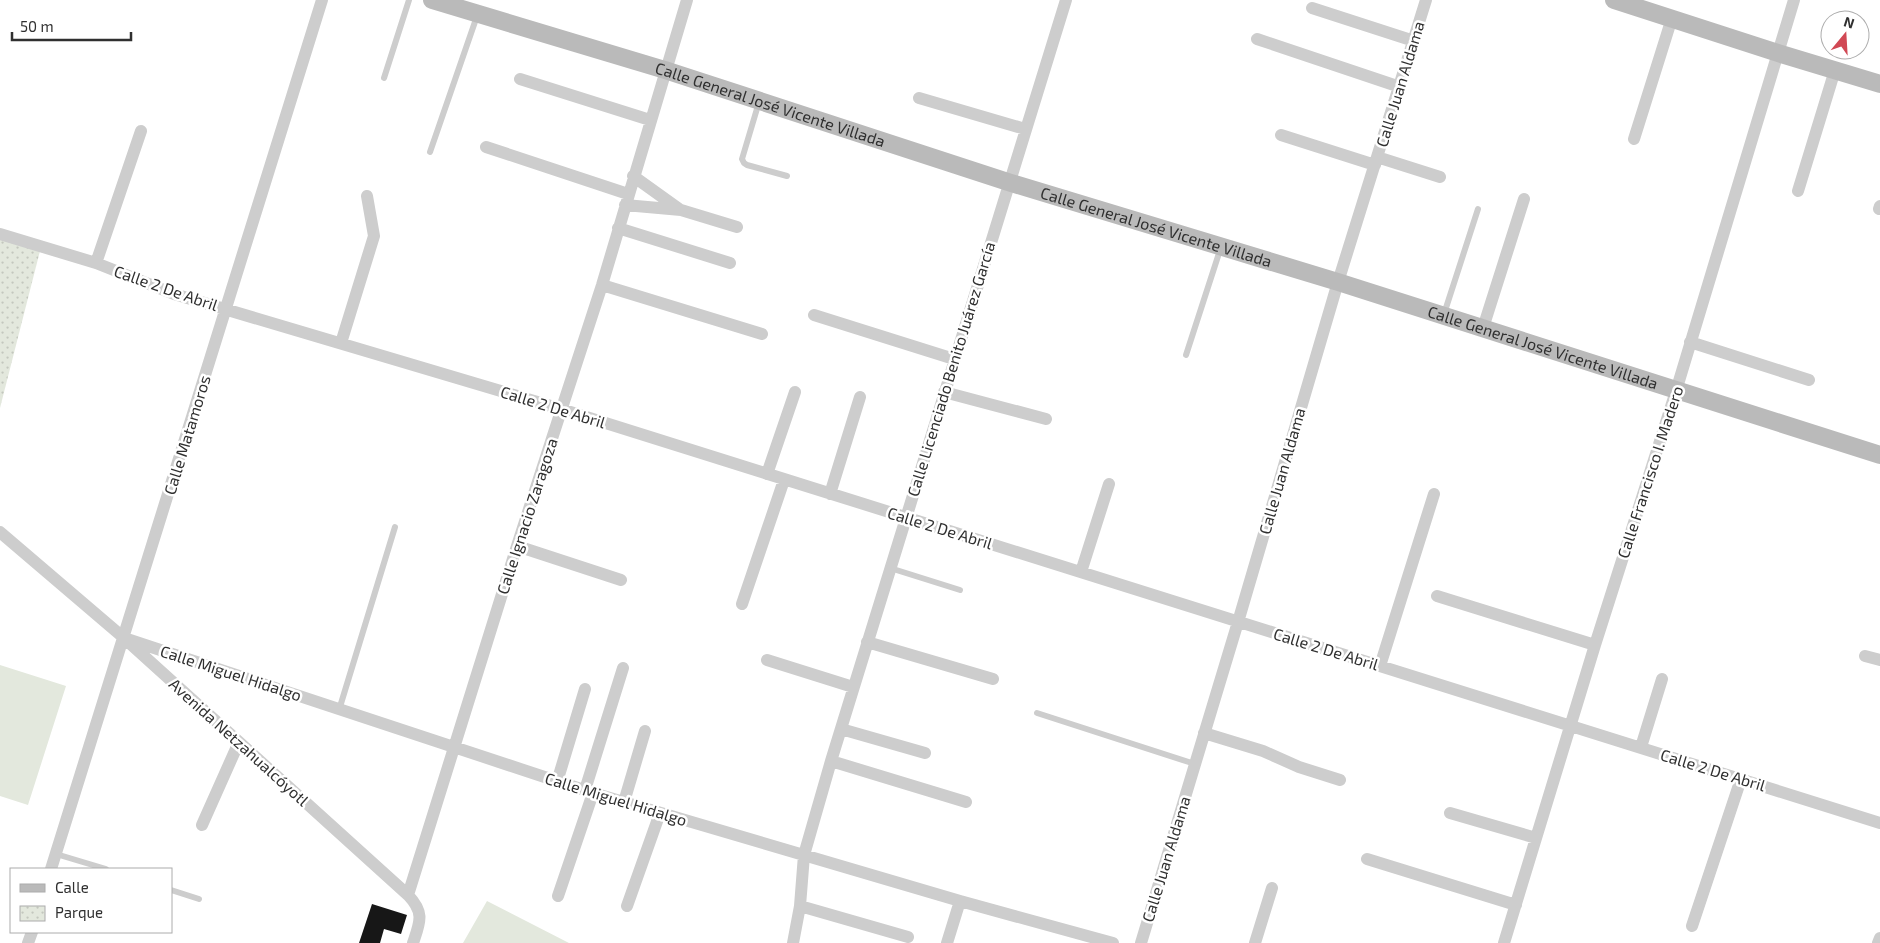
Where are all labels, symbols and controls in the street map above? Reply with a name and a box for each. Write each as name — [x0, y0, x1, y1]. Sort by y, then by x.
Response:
scale bar — [12, 10, 131, 42]
north arrow — [1820, 10, 1870, 60]
text: N — [1842, 13, 1857, 32]
text: 50 m — [20, 17, 54, 35]
street label: Calle Juan Aldama — [1371, 19, 1428, 149]
street label: Calle General José Vicente Villada — [653, 58, 888, 150]
street label: Calle General José Vicente Villada — [1038, 182, 1274, 270]
street label: Calle Licenciado Benito Juárez García — [903, 239, 998, 499]
street label: Calle 2 De Abril — [112, 261, 221, 314]
street label: Calle General José Vicente Villada — [1426, 301, 1661, 393]
street label: Calle Matamoros — [159, 373, 214, 497]
street label: Calle 2 De Abril — [498, 382, 608, 432]
street label: Calle Francisco I. Madero — [1613, 383, 1686, 560]
street label: Calle Juan Aldama — [1254, 406, 1309, 536]
street label: Calle Ignacio Zaragoza — [492, 435, 561, 596]
street label: Calle 2 De Abril — [885, 503, 995, 553]
street label: Calle 2 De Abril — [1271, 624, 1381, 674]
street label: Calle Miguel Hidalgo — [158, 641, 304, 704]
street label: Avenida Netzahualcóyotl — [166, 674, 313, 809]
street label: Calle 2 De Abril — [1658, 745, 1768, 795]
street label: Calle Miguel Hidalgo — [543, 768, 689, 829]
street label: Calle Juan Aldama — [1137, 794, 1194, 924]
legend — [10, 868, 172, 933]
text: Calle — [55, 878, 89, 896]
text: Parque — [55, 903, 103, 921]

